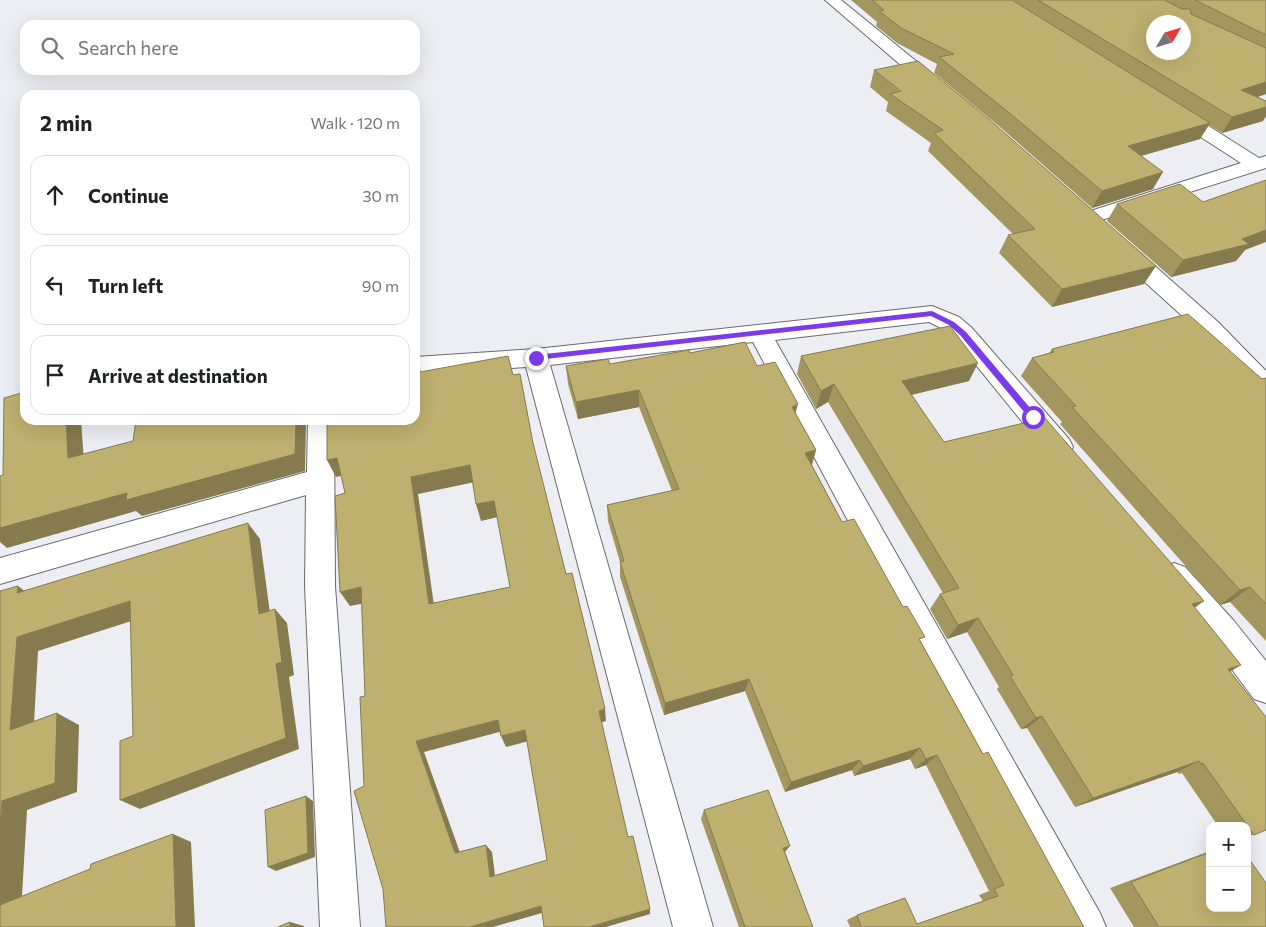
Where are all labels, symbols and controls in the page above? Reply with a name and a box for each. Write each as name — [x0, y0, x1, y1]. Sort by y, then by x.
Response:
north arrow — [1146, 15, 1191, 60]
search box — [20, 20, 420, 75]
icon: search — [38, 34, 66, 62]
text: Search here — [78, 36, 178, 59]
text: 2 min — [40, 110, 92, 135]
text: Walk · 120 m — [310, 113, 400, 132]
icon: ahead — [41, 181, 69, 209]
text: Continue — [88, 184, 168, 207]
text: 30 m — [362, 186, 399, 205]
icon: left — [41, 271, 69, 299]
text: Turn left — [88, 274, 163, 297]
text: 90 m — [362, 276, 399, 295]
route end — [525, 347, 548, 370]
icon: arrive — [41, 361, 69, 389]
text: Arrive at destination — [88, 364, 268, 387]
route start — [1022, 406, 1045, 429]
map controls — [1206, 822, 1251, 912]
button: + — [1206, 822, 1251, 867]
button: − — [1206, 867, 1251, 912]

